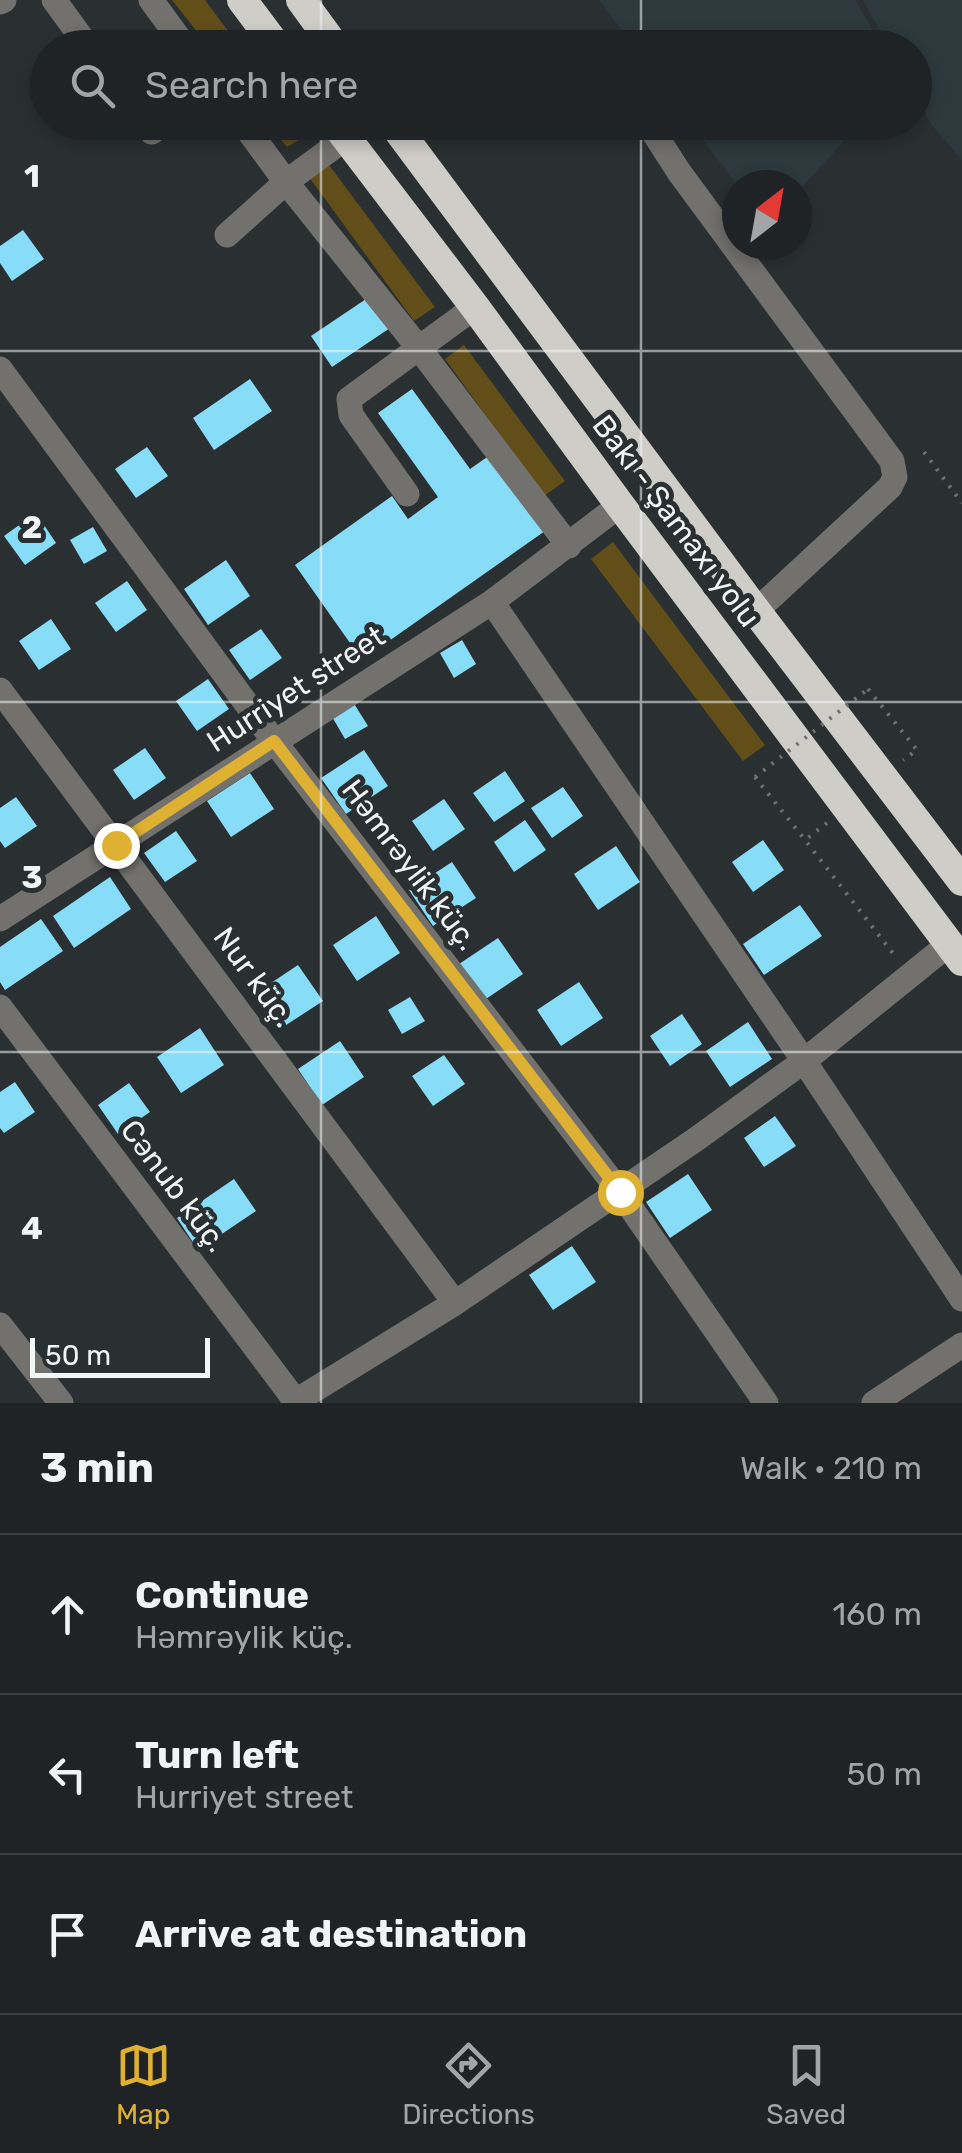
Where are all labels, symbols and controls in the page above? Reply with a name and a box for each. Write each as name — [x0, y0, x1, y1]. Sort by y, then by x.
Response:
search box — [30, 30, 932, 140]
icon: search — [65, 58, 120, 113]
text: Search here — [145, 62, 358, 108]
text: 1 — [24, 157, 40, 195]
north arrow — [722, 170, 812, 260]
street label: Bakı - Şamaxı yolu — [585, 408, 767, 634]
text: 2 — [22, 508, 42, 546]
street label: Hurriyet street — [200, 618, 392, 760]
street label: Həmrəylik küç. — [334, 773, 486, 957]
route end — [94, 823, 140, 869]
text: 3 — [21, 858, 43, 896]
street label: Nur küç. — [206, 920, 302, 1034]
street label: Cənub küç. — [113, 1113, 235, 1259]
route start — [598, 1170, 644, 1216]
text: 4 — [21, 1209, 43, 1247]
scale bar — [30, 1333, 210, 1378]
text: 50 m — [45, 1339, 111, 1372]
text: 3 min — [40, 1443, 154, 1493]
text: Walk · 210 m — [740, 1449, 922, 1487]
text: Continue — [135, 1572, 309, 1618]
icon: ahead — [40, 1587, 95, 1642]
text: 160 m — [832, 1595, 922, 1633]
text: Həmrəylik küç. — [135, 1618, 353, 1656]
text: Turn left — [135, 1732, 299, 1778]
icon: left — [40, 1747, 95, 1802]
text: 50 m — [846, 1755, 922, 1793]
text: Hurriyet street — [135, 1778, 353, 1816]
icon: arrive — [40, 1907, 95, 1962]
text: Arrive at destination — [135, 1911, 527, 1957]
tab: Map — [116, 2038, 171, 2131]
tab: Directions — [402, 2038, 535, 2131]
tab: Saved — [766, 2038, 846, 2131]

